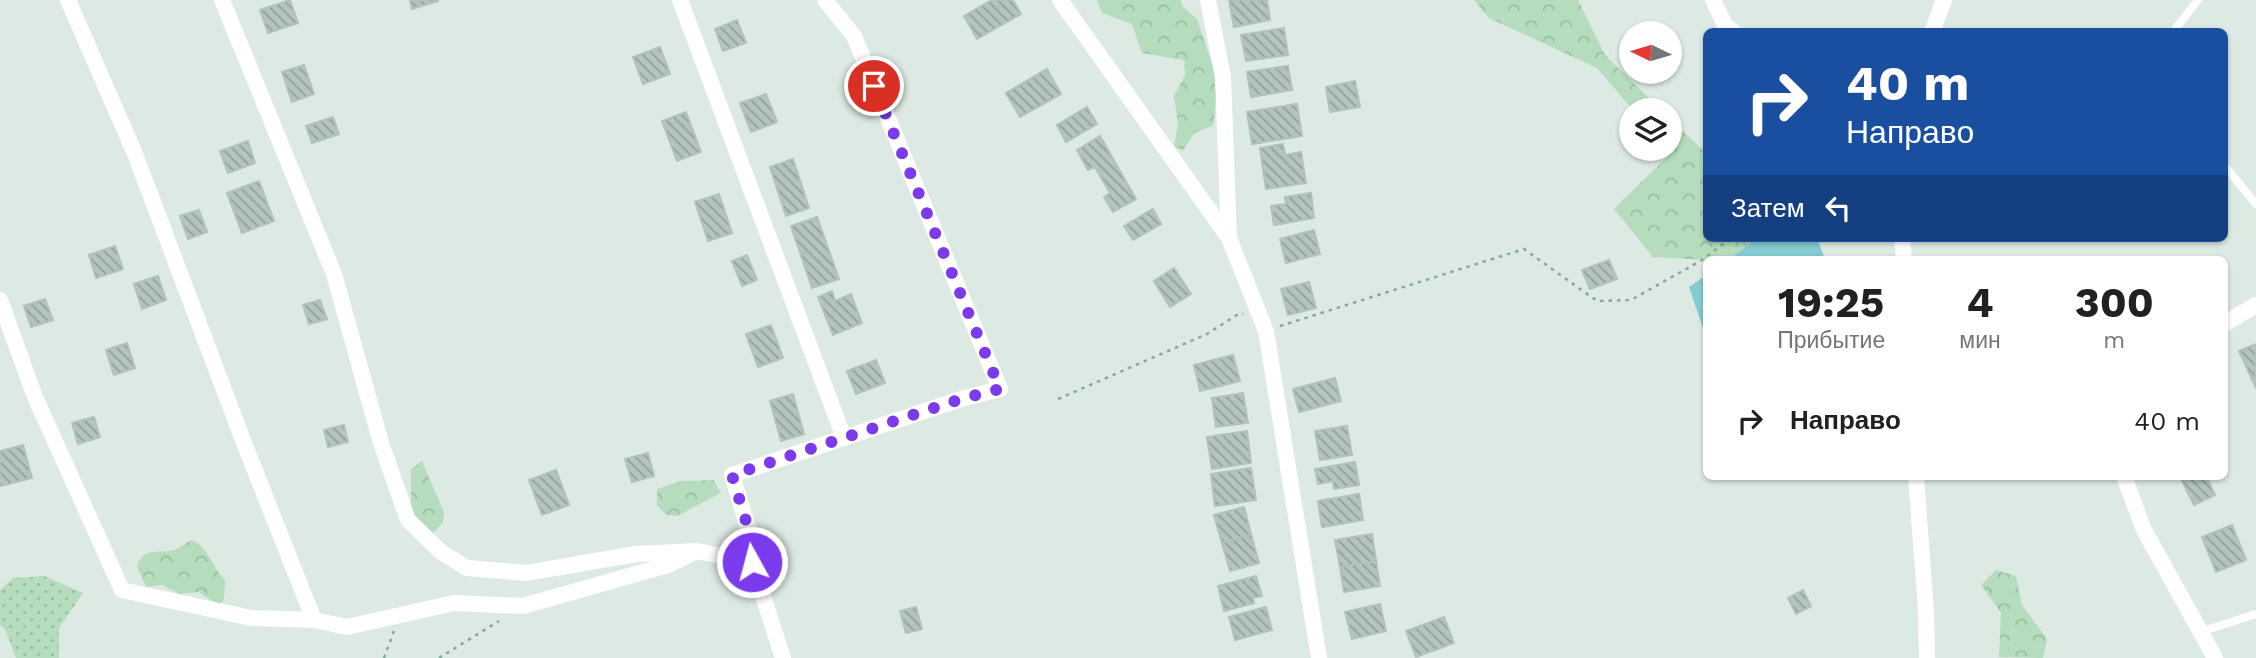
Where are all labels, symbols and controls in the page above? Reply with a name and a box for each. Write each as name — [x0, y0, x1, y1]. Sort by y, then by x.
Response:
north arrow — [1619, 21, 1682, 84]
map controls — [1619, 21, 1682, 161]
text: 40 m — [1846, 54, 1969, 112]
pin — [844, 56, 904, 116]
icon: right — [1731, 56, 1822, 147]
icon: arrive — [855, 67, 893, 105]
button: layers — [1619, 98, 1682, 161]
text: Направо — [1846, 113, 1974, 151]
icon: left — [1819, 189, 1857, 227]
text: Затем — [1731, 193, 1805, 223]
text: 19:25 — [1778, 278, 1884, 327]
text: 4 — [1966, 278, 1994, 327]
text: 300 — [2075, 278, 2154, 327]
text: Прибытие — [1777, 327, 1885, 354]
text: мин — [1959, 327, 2001, 354]
text: m — [2103, 327, 2125, 354]
icon: right — [1731, 402, 1769, 440]
text: Направо — [1790, 405, 1901, 435]
text: 40 m — [2134, 406, 2200, 436]
position arrow — [715, 525, 789, 599]

